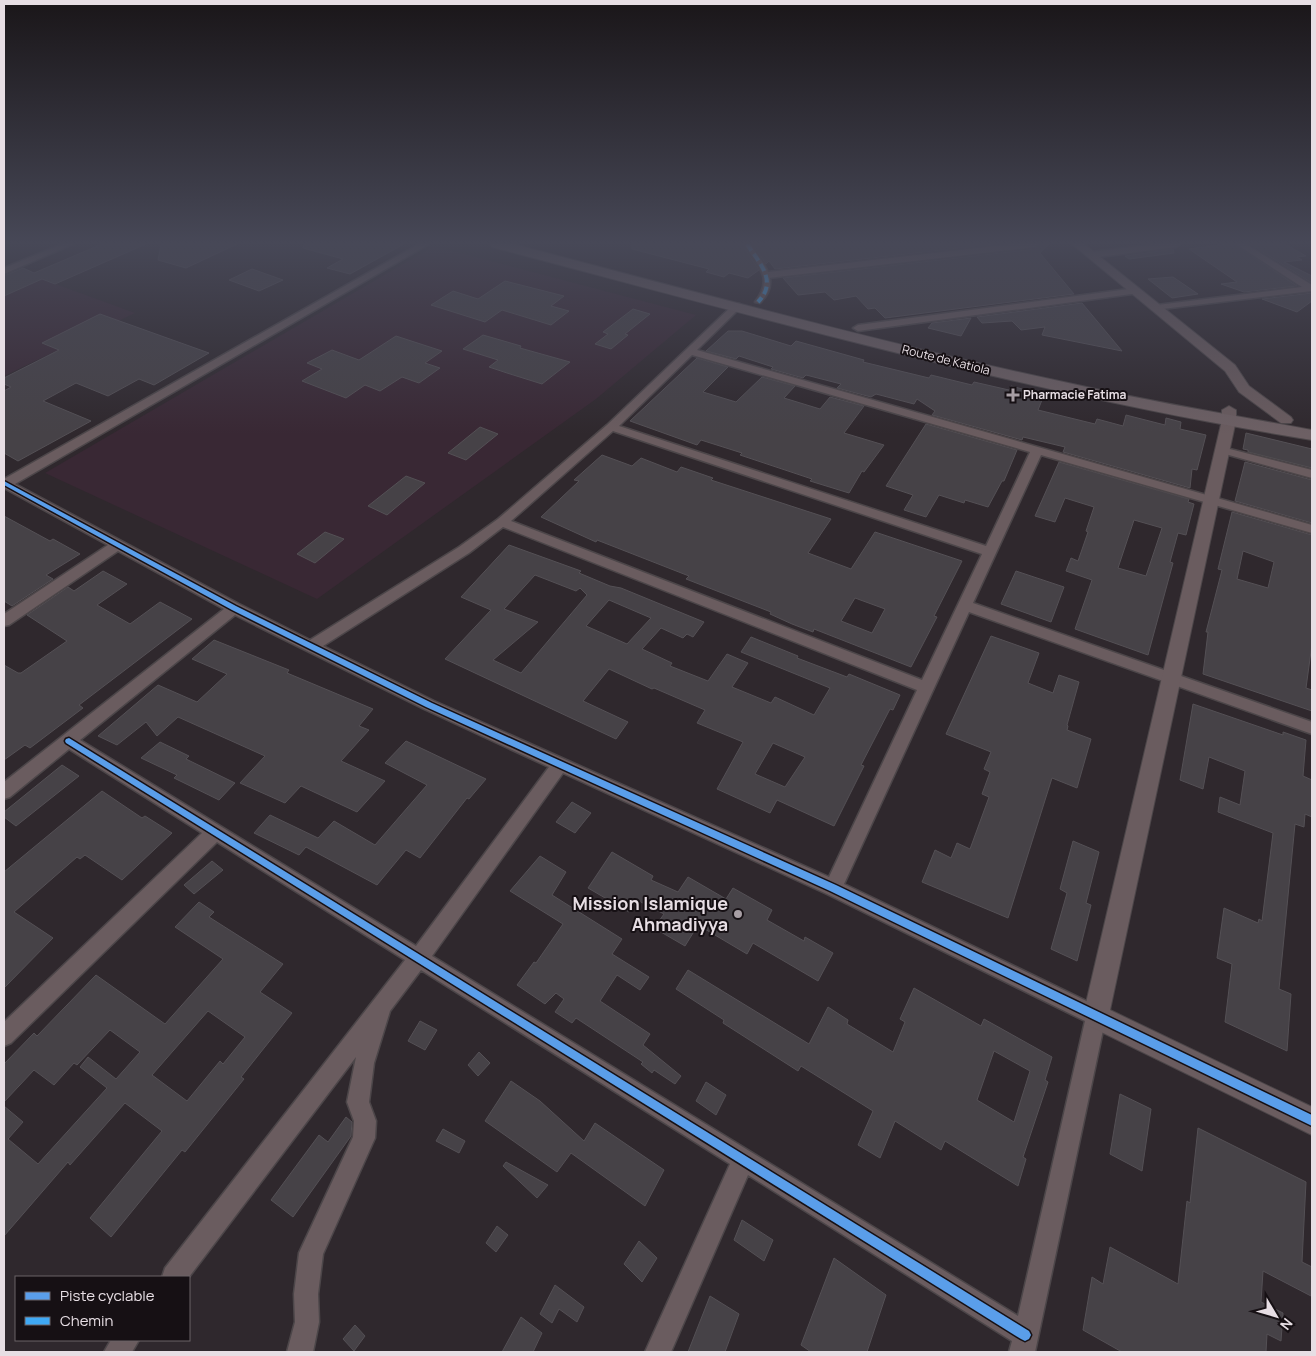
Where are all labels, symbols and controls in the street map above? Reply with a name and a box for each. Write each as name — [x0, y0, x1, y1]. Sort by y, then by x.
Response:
street label: Route de Katiola — [900, 340, 992, 379]
place label: Pharmacie Fatima — [1023, 386, 1127, 403]
marker: Pharmacie Fatima — [1007, 389, 1019, 401]
place label: Mission Islamique Ahmadiyya — [572, 891, 728, 936]
marker: Mission Islamique Ahmadiyya — [732, 908, 744, 920]
legend — [15, 1276, 190, 1341]
text: Piste cyclable — [60, 1285, 155, 1306]
north arrow — [1251, 1291, 1301, 1341]
text: Chemin — [60, 1310, 113, 1331]
text: N — [1276, 1314, 1297, 1334]

